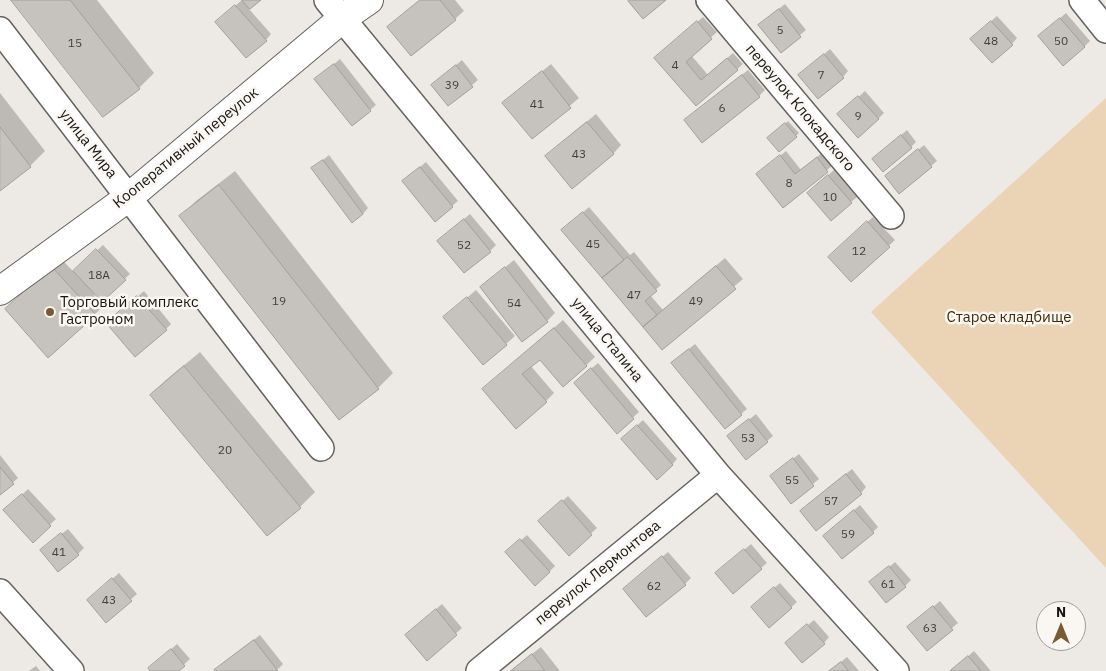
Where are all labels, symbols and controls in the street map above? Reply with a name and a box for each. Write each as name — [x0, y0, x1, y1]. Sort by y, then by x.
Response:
house number: 5 — [776, 24, 784, 38]
house number: 48 — [984, 35, 998, 49]
house number: 50 — [1054, 35, 1068, 49]
house number: 15 — [68, 37, 82, 51]
street label: переулок Клокадского — [742, 41, 858, 175]
house number: 4 — [671, 59, 679, 73]
house number: 7 — [817, 69, 825, 83]
house number: 39 — [445, 79, 459, 93]
street label: Кооперативный переулок — [110, 84, 262, 212]
house number: 41 — [530, 98, 544, 112]
house number: 6 — [718, 102, 726, 116]
street label: улица Мира — [55, 106, 121, 182]
house number: 9 — [854, 110, 862, 124]
house number: 43 — [572, 148, 586, 162]
house number: 8 — [785, 177, 793, 191]
house number: 10 — [823, 191, 837, 205]
house number: 45 — [586, 238, 600, 252]
house number: 52 — [457, 239, 471, 253]
house number: 12 — [852, 245, 866, 259]
house number: 18А — [88, 269, 110, 283]
house number: 47 — [627, 289, 641, 303]
place label: Торговый комплекс Гастроном — [60, 294, 199, 329]
street label: улица Сталина — [567, 294, 647, 386]
house number: 19 — [272, 295, 286, 309]
house number: 49 — [689, 295, 703, 309]
house number: 54 — [507, 297, 521, 311]
marker: Торговый комплекс Гастроном — [44, 306, 56, 318]
park label: Старое кладбище — [947, 309, 1071, 327]
house number: 53 — [741, 432, 755, 446]
house number: 20 — [218, 444, 232, 458]
house number: 55 — [785, 474, 799, 488]
house number: 57 — [824, 495, 838, 509]
street label: переулок Лермонтова — [532, 517, 664, 629]
house number: 59 — [841, 528, 855, 542]
house number: 41 — [52, 546, 66, 560]
house number: 61 — [881, 578, 895, 592]
house number: 62 — [647, 580, 661, 594]
house number: 43 — [102, 594, 116, 608]
north arrow — [1036, 601, 1086, 651]
text: N — [1056, 603, 1066, 621]
house number: 63 — [923, 622, 937, 636]

